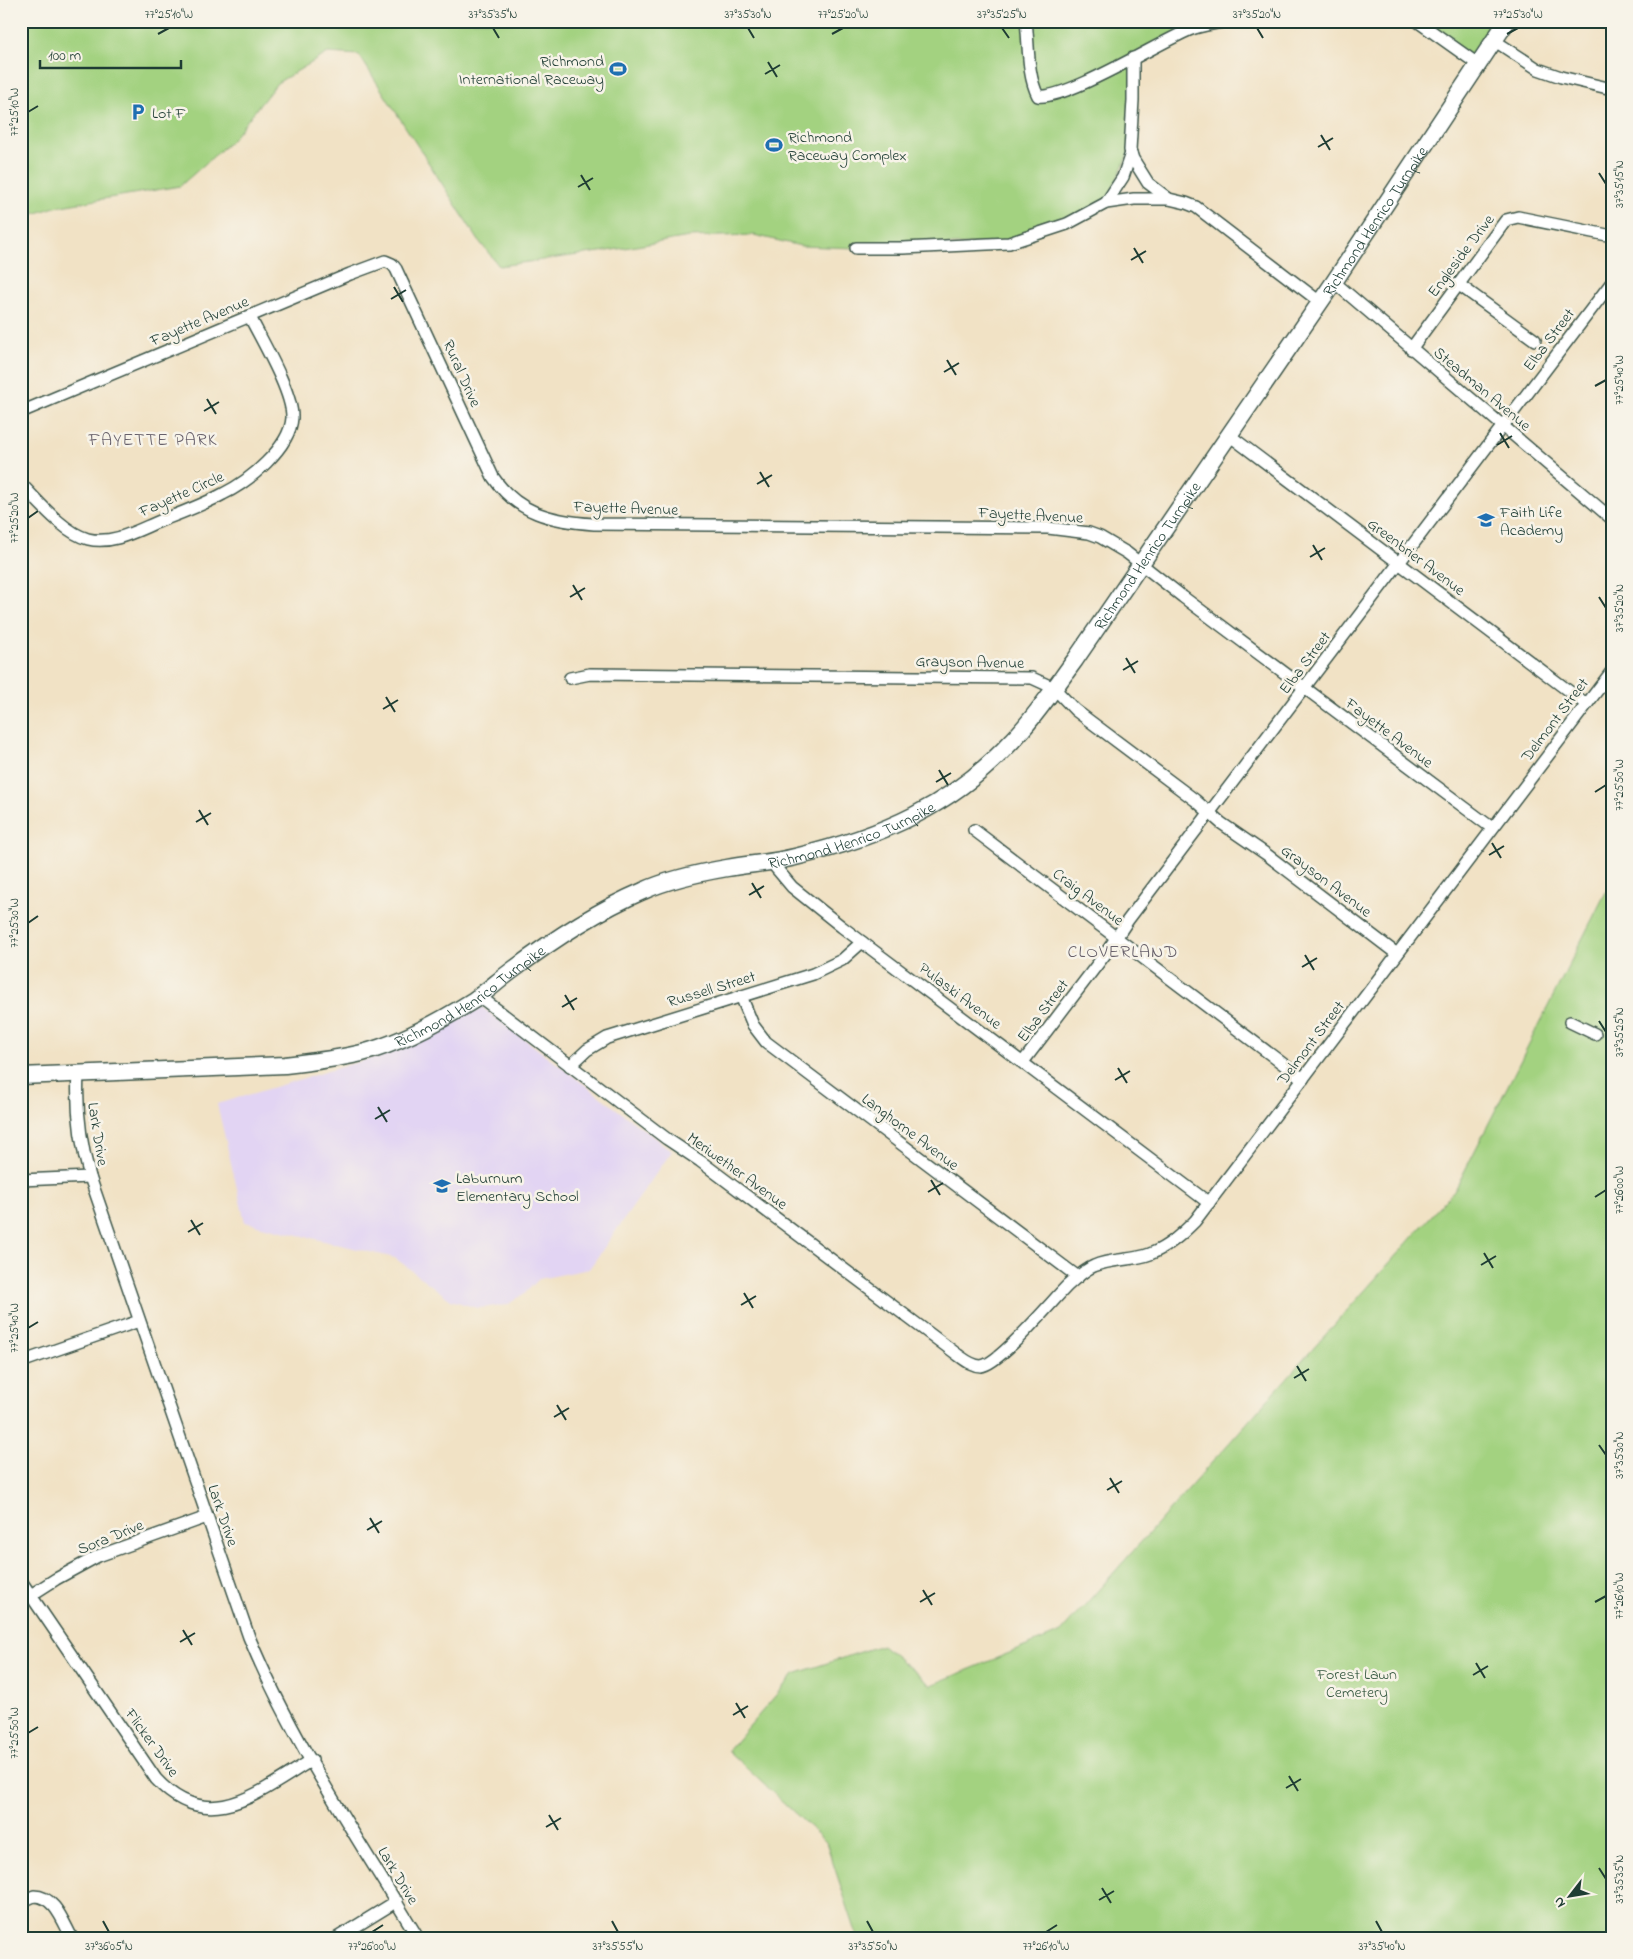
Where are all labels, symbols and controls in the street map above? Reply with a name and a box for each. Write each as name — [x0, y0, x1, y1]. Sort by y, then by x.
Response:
text: 77°25'10"W — [145, 6, 193, 24]
text: 37°35'35"N — [469, 6, 517, 24]
text: 37°35'30"N — [724, 6, 772, 24]
text: 77°25'20"W — [818, 6, 868, 24]
text: 37°35'25"N — [977, 6, 1027, 24]
text: 37°35'20"N — [1233, 6, 1281, 24]
text: 77°25'30"W — [1493, 6, 1543, 24]
scale bar — [40, 38, 181, 70]
text: 100 m — [48, 45, 81, 67]
place label: Richmond International Raceway — [459, 50, 604, 92]
sports icon: Richmond International Raceway — [608, 59, 628, 79]
text: 77°25'10"W — [6, 88, 24, 136]
parking icon: Lot F — [128, 102, 148, 122]
place label: Lot F — [152, 102, 187, 126]
place label: Richmond Raceway Complex — [788, 126, 907, 168]
sports icon: Richmond Raceway Complex — [764, 135, 784, 155]
street label: Richmond Henrico Turnpike — [1318, 141, 1435, 302]
text: 37°35'15"N — [1611, 160, 1629, 208]
street label: Engleside Drive — [1422, 209, 1501, 303]
street label: Fayette Avenue — [146, 290, 253, 354]
street label: Elba Street — [1518, 303, 1582, 377]
street label: Rural Drive — [436, 336, 487, 412]
street label: Steadman Avenue — [1428, 341, 1536, 438]
text: 77°25'40"W — [1611, 355, 1629, 405]
district label: FAYETTE PARK — [87, 428, 218, 454]
street label: Fayette Circle — [135, 465, 229, 525]
street label: Richmond Henrico Turnpike — [1089, 477, 1208, 636]
text: 77°25'20"W — [6, 493, 24, 543]
street label: Fayette Avenue — [572, 495, 680, 523]
street label: Fayette Avenue — [977, 501, 1085, 531]
place label: Faith Life Academy — [1499, 501, 1563, 543]
school or university icon: Faith Life Academy — [1476, 510, 1496, 530]
street label: Greenbrier Avenue — [1362, 513, 1471, 603]
text: 37°35'20"N — [1611, 584, 1629, 632]
street label: Elba Street — [1274, 626, 1338, 700]
street label: Grayson Avenue — [915, 650, 1025, 676]
street label: Delmont Street — [1515, 673, 1596, 768]
street label: Fayette Avenue — [1339, 692, 1439, 775]
text: 77°25'50"W — [1611, 759, 1629, 811]
street label: Richmond Henrico Turnpike — [767, 796, 941, 876]
street label: Grayson Avenue — [1275, 839, 1377, 924]
street label: Craig Avenue — [1047, 863, 1129, 933]
text: 77°25'30"W — [6, 898, 24, 948]
street label: Richmond Henrico Turnpike — [391, 939, 552, 1055]
district label: CLOVERLAND — [1068, 940, 1178, 966]
street label: Pulaski Avenue — [913, 957, 1007, 1036]
street label: Russell Street — [665, 965, 759, 1015]
street label: Elba Street — [1012, 974, 1076, 1048]
street label: Delmont Street — [1271, 996, 1352, 1091]
text: 37°35'25"N — [1611, 1007, 1629, 1057]
street label: Langhorne Avenue — [856, 1088, 964, 1178]
street label: Lark Drive — [80, 1101, 114, 1169]
street label: Meriwether Avenue — [681, 1127, 793, 1217]
text: 77°26'00"W — [1611, 1166, 1629, 1214]
place label: Laburnum Elementary School — [456, 1167, 579, 1209]
school or university icon: Laburnum Elementary School — [432, 1176, 452, 1196]
text: 77°25'40"W — [6, 1303, 24, 1353]
text: 37°35'30"N — [1611, 1431, 1629, 1479]
street label: Lark Drive — [200, 1482, 244, 1551]
street label: Sora Drive — [74, 1513, 148, 1562]
text: 77°26'10"W — [1611, 1573, 1629, 1619]
park label: Forest Lawn Cemetery — [1316, 1663, 1397, 1705]
street label: Flicker Drive — [118, 1703, 185, 1783]
text: 77°25'50"W — [6, 1707, 24, 1759]
street label: Lark Drive — [371, 1842, 424, 1910]
text: 37°35'35"N — [1611, 1855, 1629, 1903]
north arrow — [1546, 1872, 1596, 1922]
text: N — [1549, 1892, 1572, 1911]
text: 37°36'05"N — [85, 1938, 133, 1956]
text: 77°26'00"W — [348, 1938, 396, 1956]
text: 37°35'55"N — [593, 1938, 643, 1956]
text: 37°35'50"N — [848, 1938, 898, 1956]
text: 77°26'10"W — [1023, 1938, 1069, 1956]
text: 37°35'40"N — [1358, 1938, 1406, 1956]

